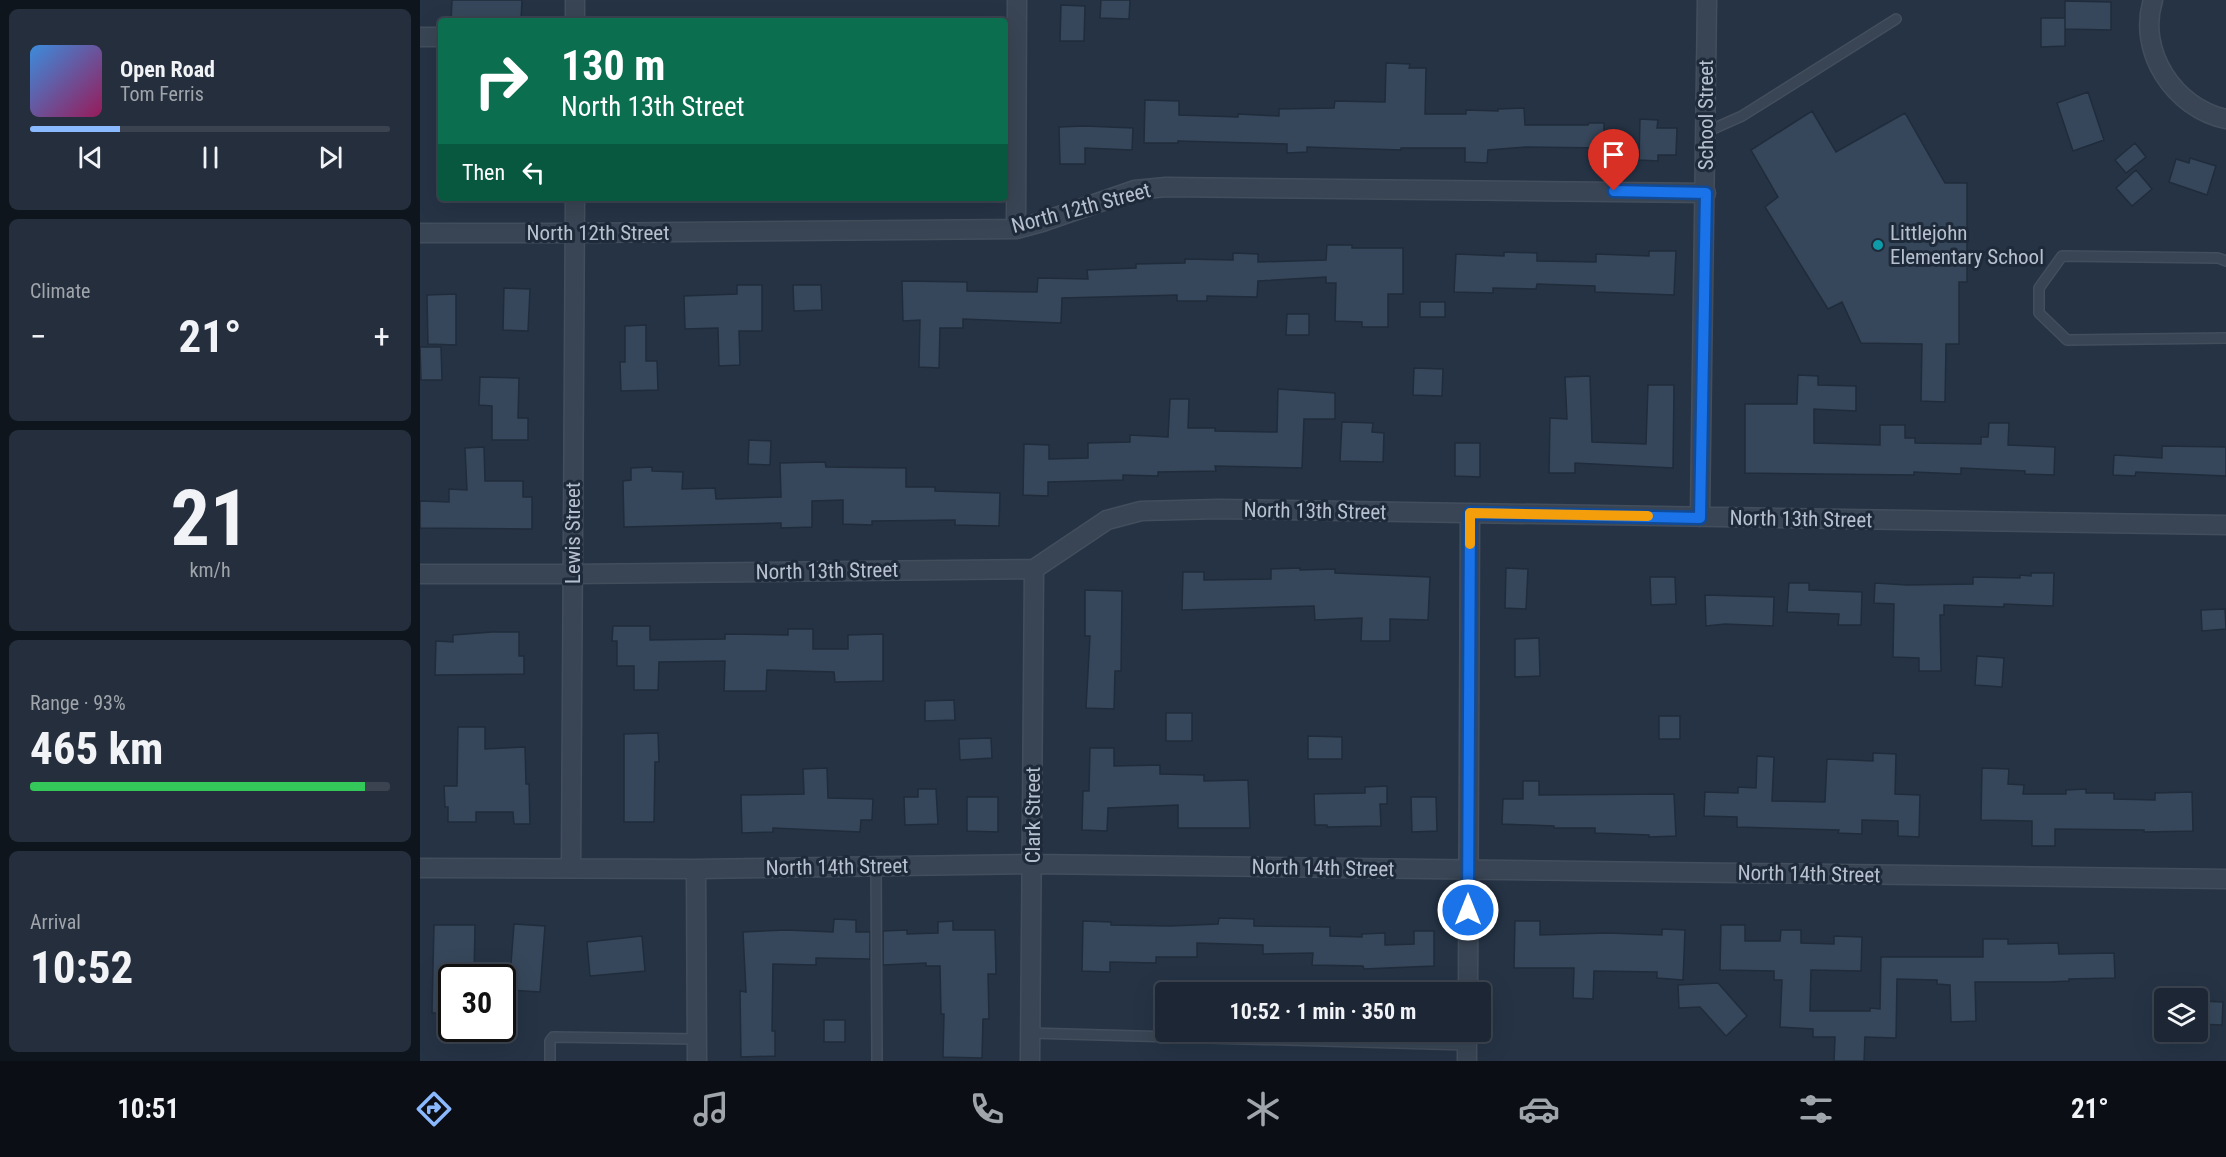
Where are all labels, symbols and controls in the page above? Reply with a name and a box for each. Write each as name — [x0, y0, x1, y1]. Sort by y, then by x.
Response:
text: 130 m — [561, 41, 666, 90]
icon: right — [462, 42, 540, 120]
text: Open Road — [120, 57, 215, 82]
street label: School Street — [1694, 60, 1718, 170]
text: Tom Ferris — [120, 82, 204, 106]
text: North 13th Street — [561, 91, 745, 123]
pin — [1588, 129, 1639, 191]
icon: arrive — [1597, 138, 1630, 171]
icon: previous — [74, 141, 107, 174]
icon: pause — [194, 141, 227, 174]
icon: next — [314, 141, 347, 174]
icon: left — [517, 156, 550, 189]
text: Then — [462, 160, 505, 185]
street label: North 12th Street — [1009, 178, 1153, 238]
street label: North 12th Street — [527, 221, 669, 245]
place label: Littlejohn Elementary School — [1890, 221, 2044, 269]
marker: Littlejohn Elementary School — [1871, 238, 1885, 252]
text: Climate — [30, 279, 90, 303]
text: 21° — [179, 310, 242, 363]
text: − — [30, 317, 47, 356]
text: + — [374, 317, 390, 356]
text: 21 — [171, 473, 249, 564]
street label: Lewis Street — [561, 482, 585, 584]
street label: North 13th Street — [1243, 498, 1387, 524]
street label: North 13th Street — [1729, 506, 1873, 532]
text: km/h — [189, 558, 231, 582]
street label: North 13th Street — [755, 558, 899, 584]
text: Range · 93% — [30, 691, 126, 715]
text: 465 km — [30, 722, 163, 775]
street label: Clark Street — [1021, 767, 1045, 863]
street label: North 14th Street — [765, 854, 909, 880]
street label: North 14th Street — [1251, 855, 1395, 881]
street label: North 14th Street — [1737, 861, 1881, 887]
position arrow — [1436, 878, 1500, 942]
text: Arrival — [30, 910, 81, 934]
text: 10:52 — [30, 941, 133, 994]
speed limit sign: 30 — [438, 964, 516, 1042]
map controls — [2154, 988, 2208, 1042]
button: layers — [2154, 988, 2208, 1042]
text: 10:52 · 1 min · 350 m — [1230, 999, 1416, 1024]
icon: directions — [413, 1088, 455, 1130]
icon: music — [690, 1088, 732, 1130]
icon: phone — [966, 1088, 1008, 1130]
icon: climate — [1242, 1088, 1284, 1130]
icon: car — [1518, 1088, 1560, 1130]
icon: filters — [1795, 1088, 1837, 1130]
text: 10:51 — [117, 1093, 179, 1125]
text: 21° — [2071, 1093, 2109, 1125]

